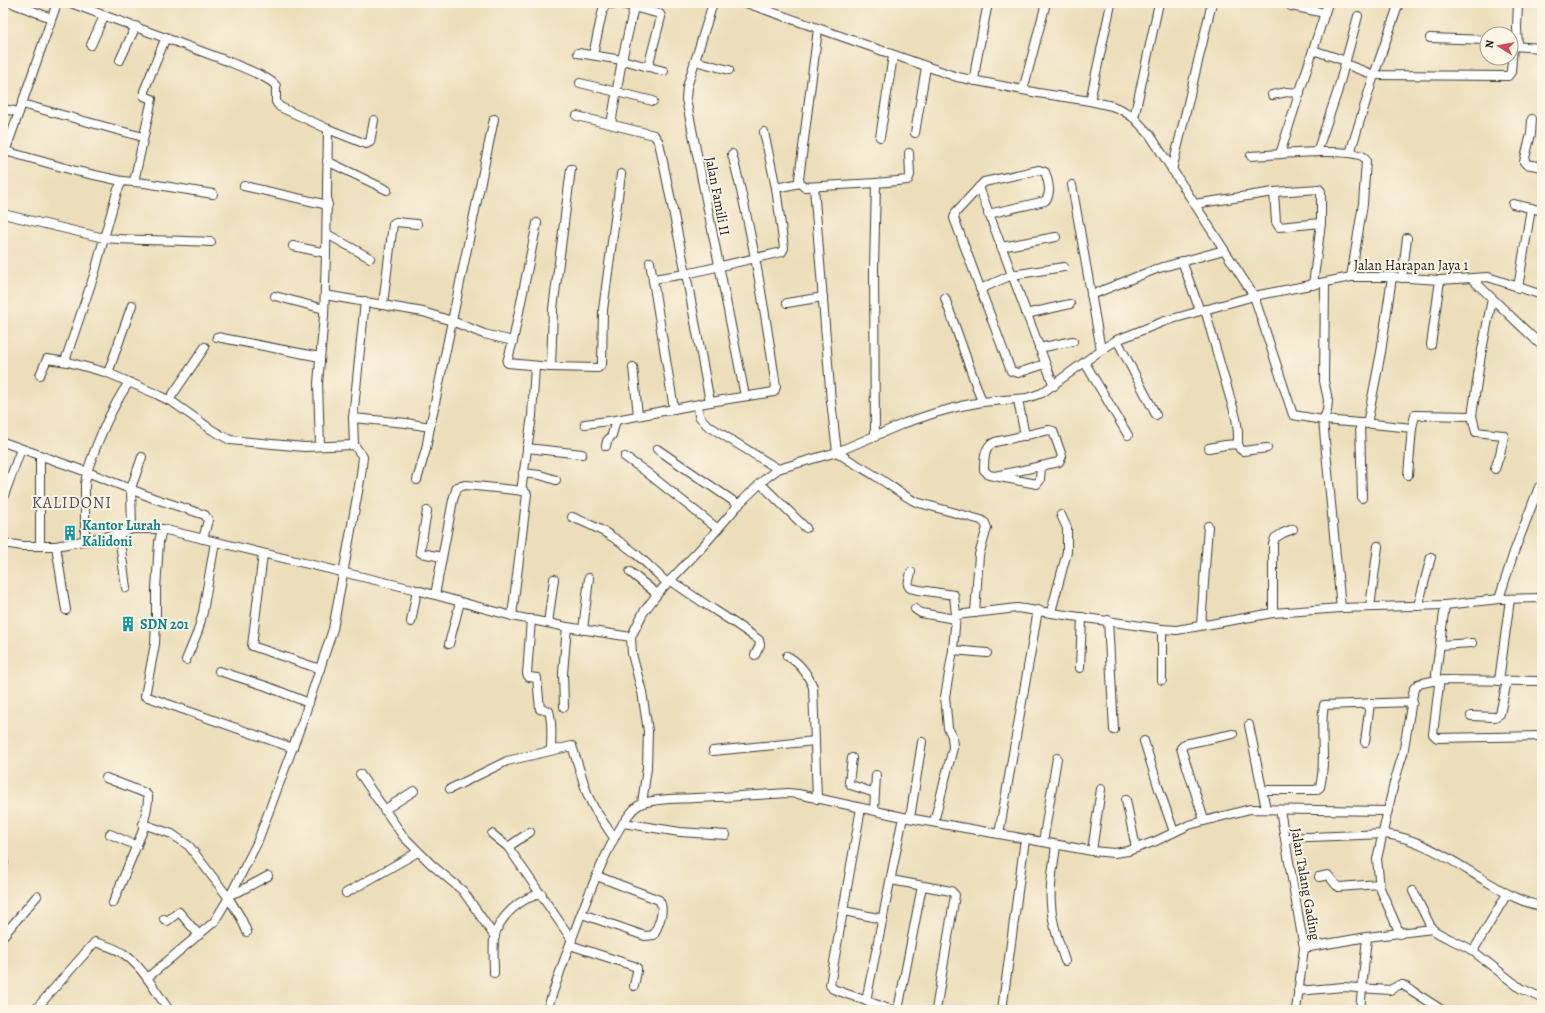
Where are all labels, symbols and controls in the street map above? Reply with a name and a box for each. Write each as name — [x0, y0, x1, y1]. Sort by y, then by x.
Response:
north arrow — [1479, 26, 1519, 66]
text: N — [1482, 39, 1498, 50]
street label: Jalan Famili II — [701, 155, 734, 237]
street label: Jalan Harapan Jaya 1 — [1354, 256, 1468, 275]
district label: KALIDONI — [32, 492, 112, 514]
place label: Kantor Lurah Kalidoni — [82, 516, 161, 551]
building icon: Kantor Lurah Kalidoni — [61, 524, 79, 542]
building icon: SDN 201 — [119, 615, 137, 633]
place label: SDN 201 — [140, 615, 189, 634]
street label: Jalan Talang Gading — [1286, 826, 1325, 942]

